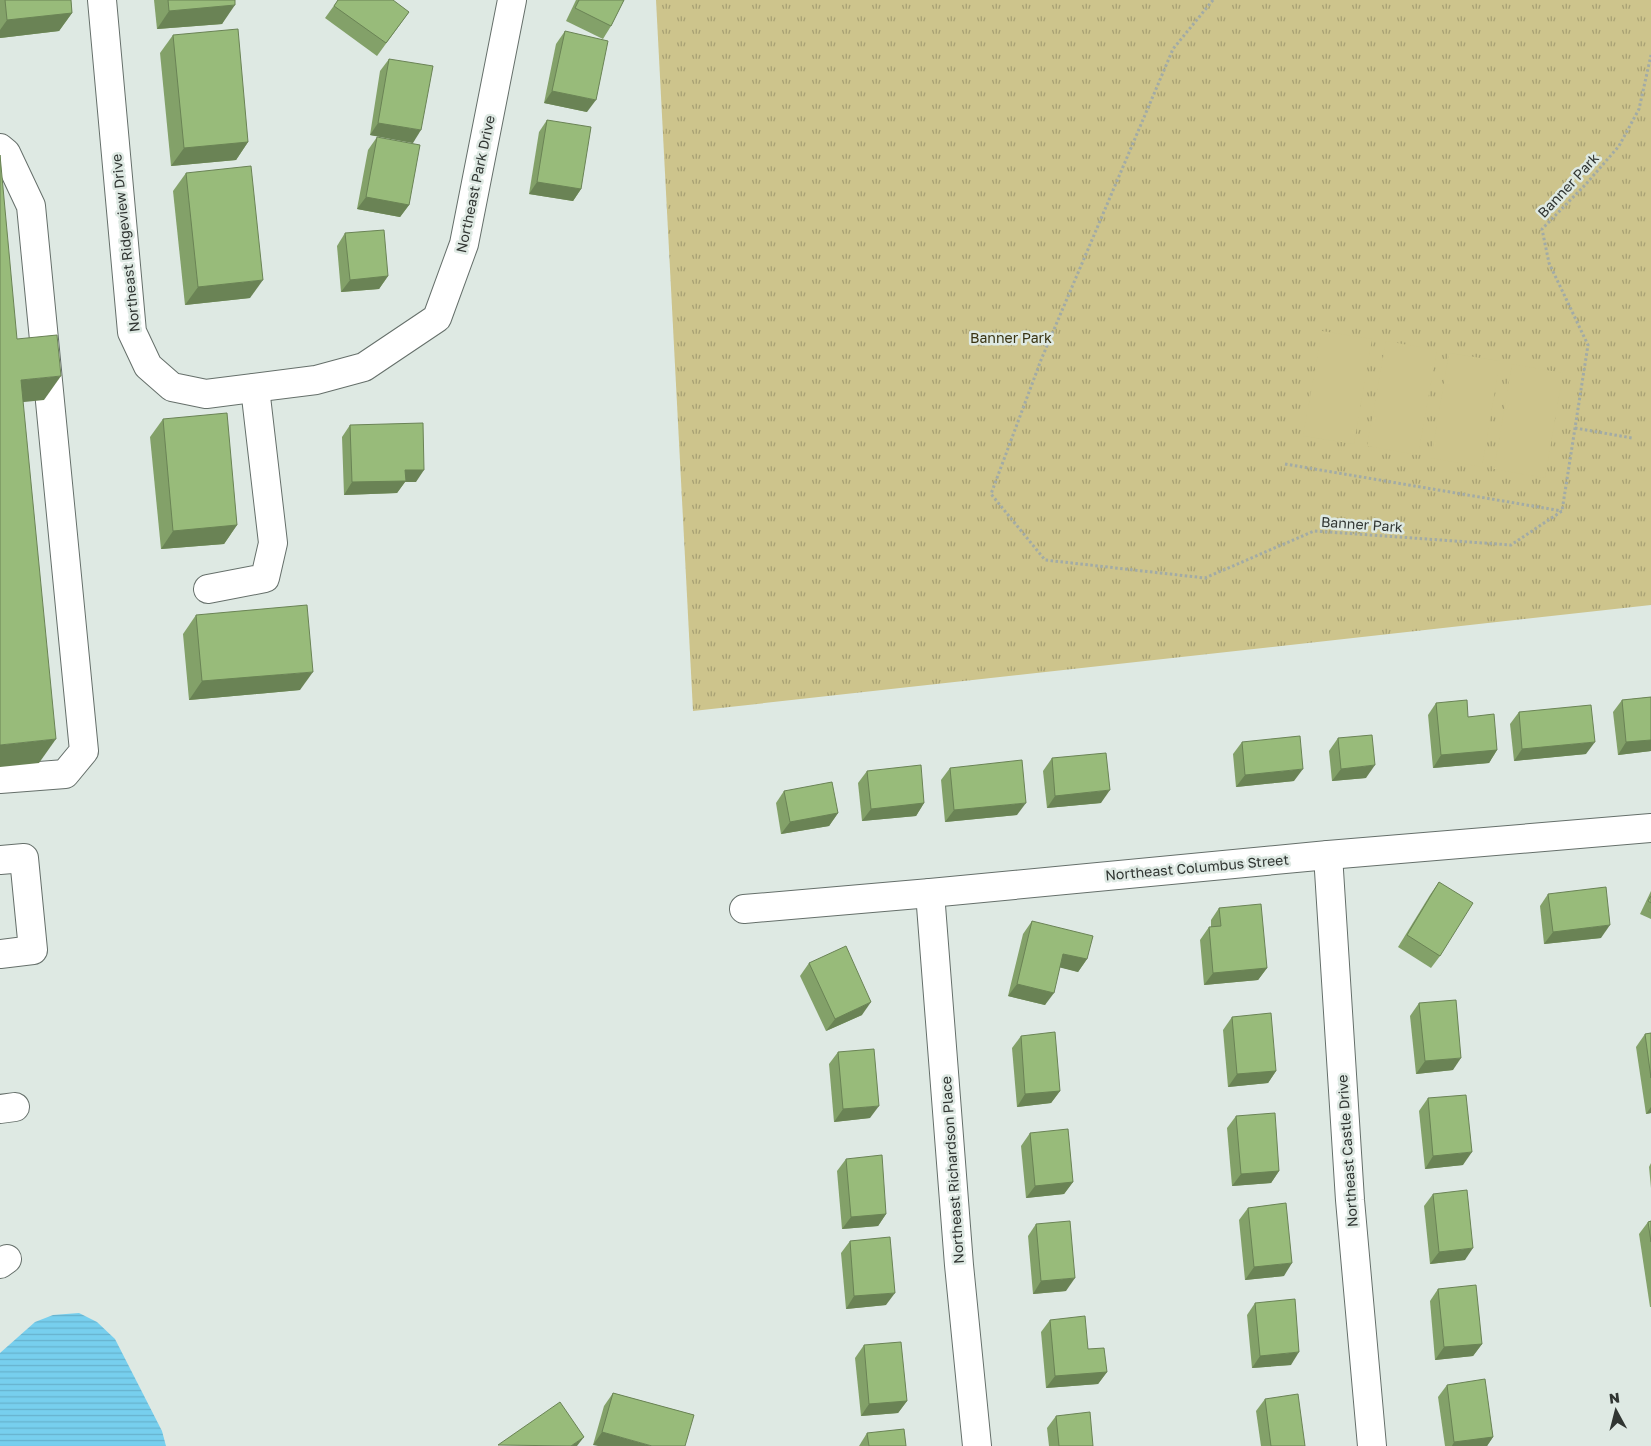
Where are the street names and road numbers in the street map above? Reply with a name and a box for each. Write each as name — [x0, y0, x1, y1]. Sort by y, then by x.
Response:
street label: Northeast Park Drive — [452, 114, 498, 254]
street label: Banner Park — [1534, 149, 1602, 221]
street label: Northeast Ridgeview Drive — [107, 153, 143, 333]
street label: Banner Park — [1321, 513, 1404, 535]
street label: Northeast Columbus Street — [1104, 851, 1290, 883]
street label: Northeast Castle Drive — [1333, 1074, 1361, 1228]
street label: Northeast Richardson Place — [937, 1076, 967, 1264]

